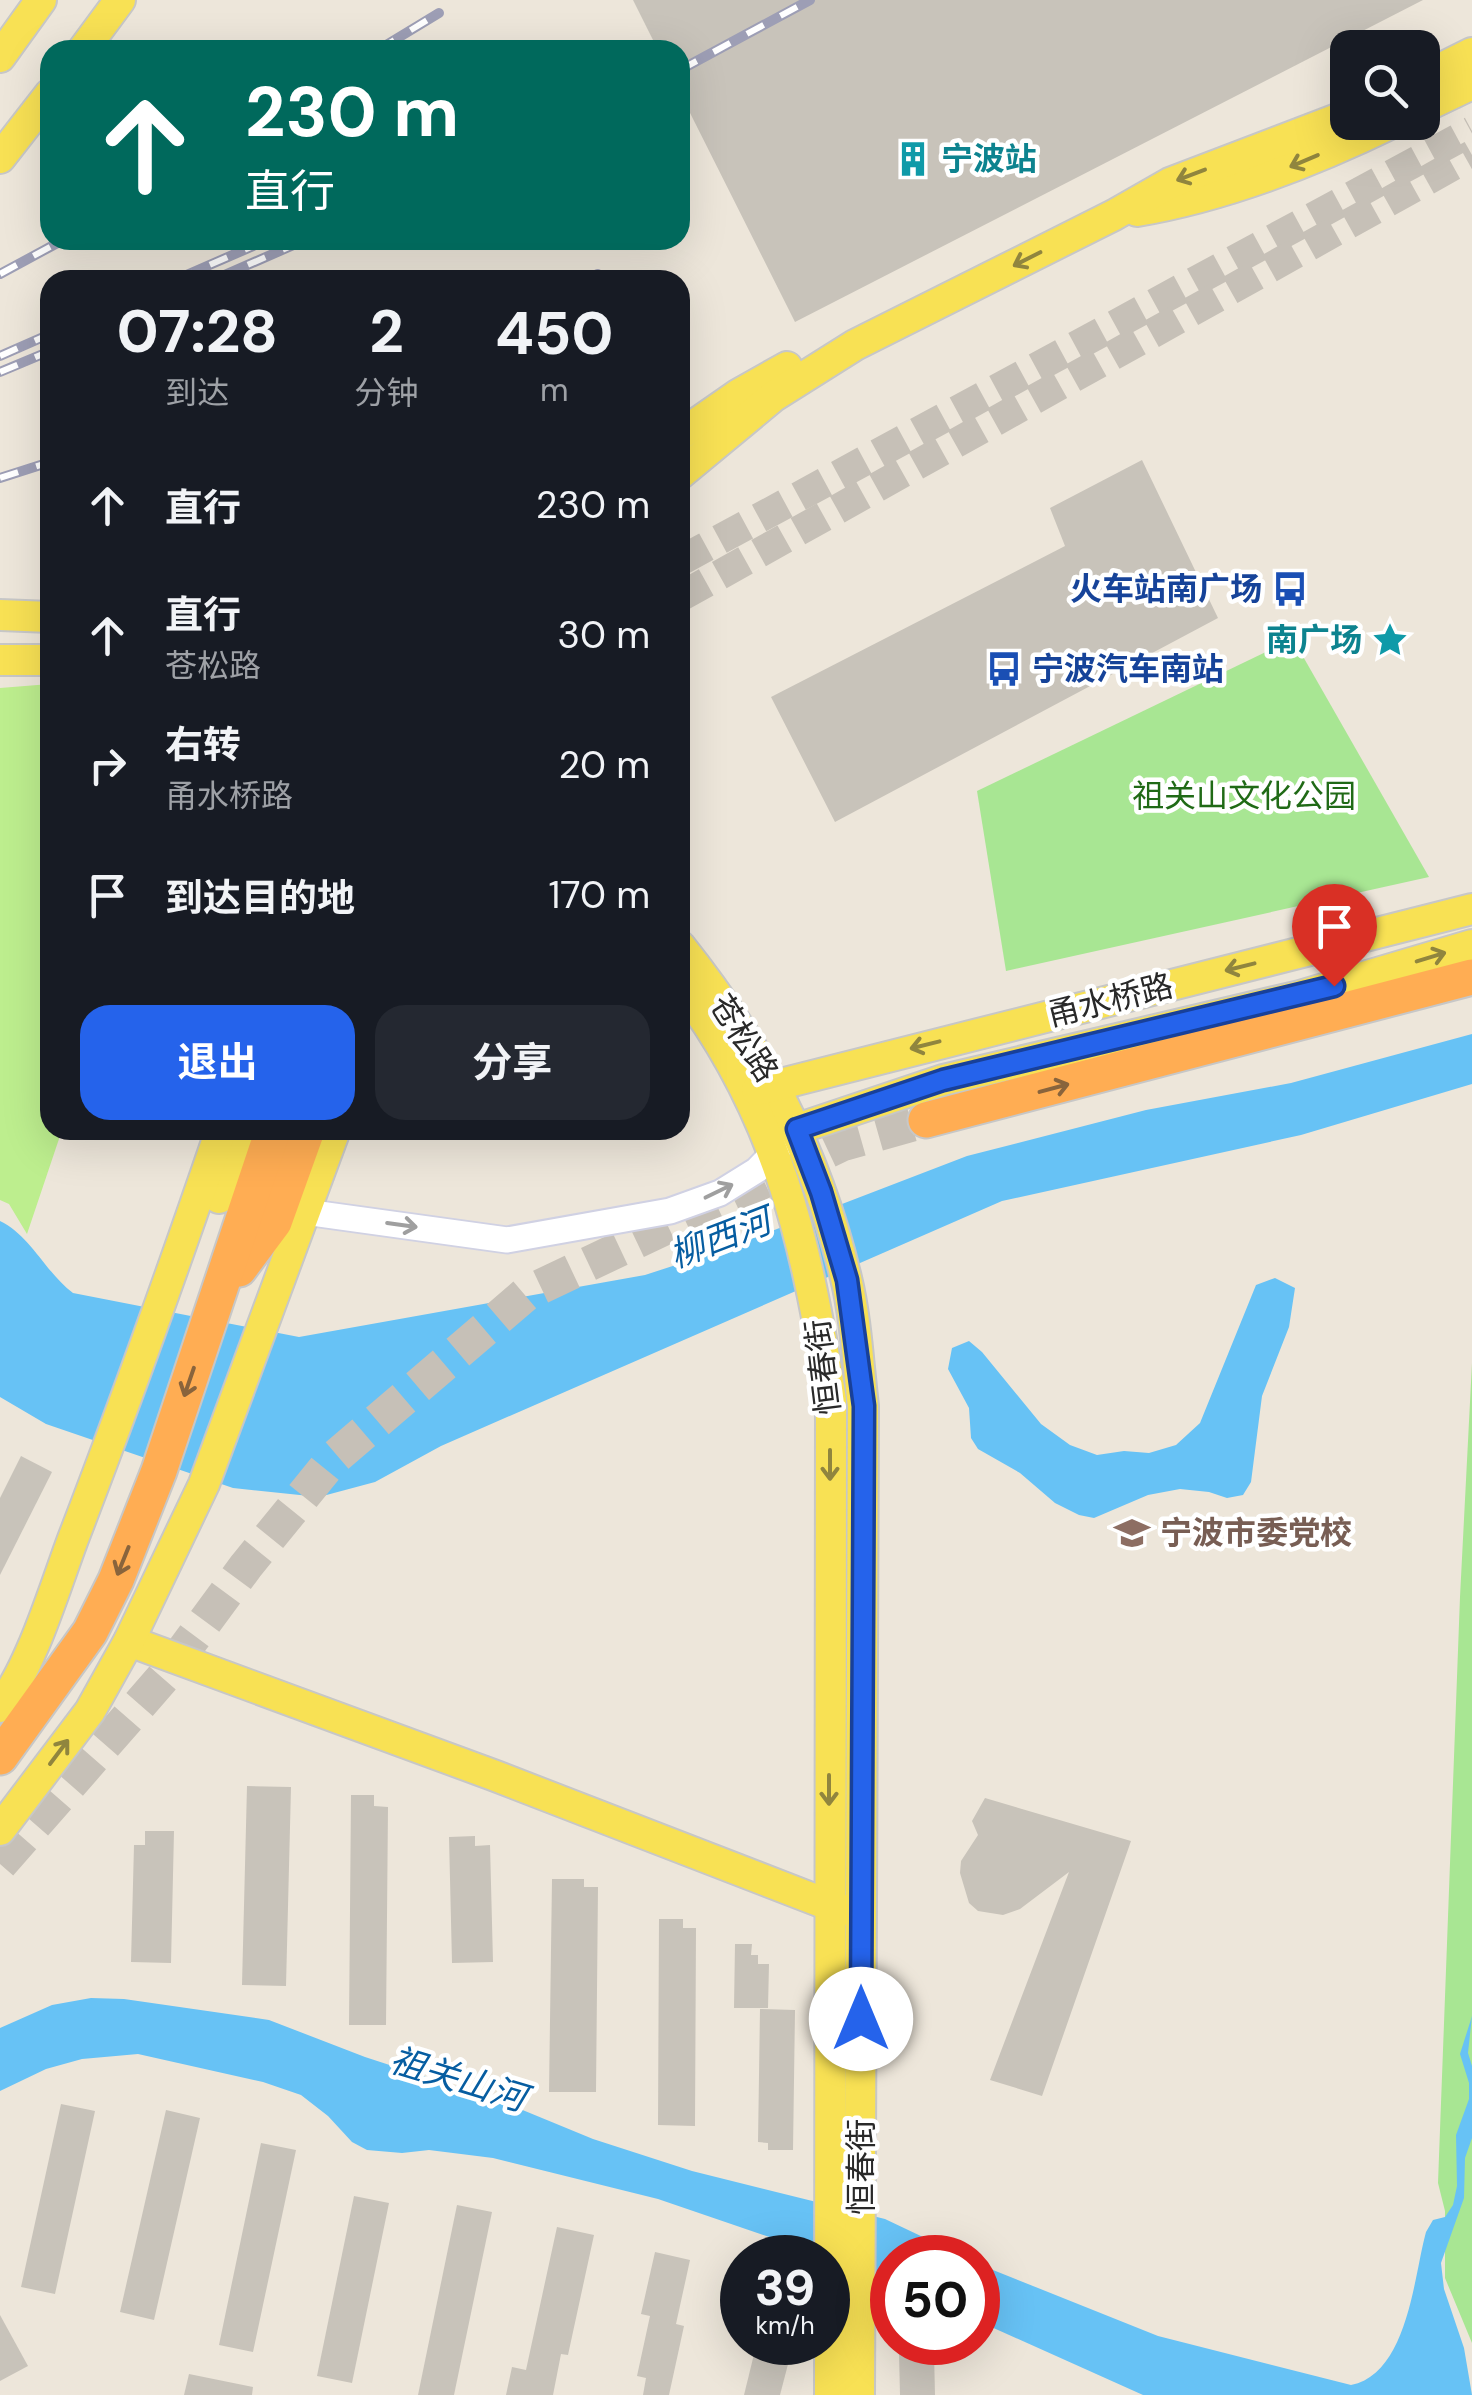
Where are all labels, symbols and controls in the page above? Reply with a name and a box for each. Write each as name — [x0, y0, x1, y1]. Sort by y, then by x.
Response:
map controls — [1330, 30, 1440, 140]
button: search — [1330, 30, 1440, 140]
text: 230 m — [245, 67, 459, 158]
icon: ahead — [80, 80, 210, 210]
place label: 宁波站 — [941, 138, 1037, 180]
building icon: 宁波站 — [894, 140, 932, 178]
one-way arrow — [1289, 153, 1320, 171]
text: 直行 — [245, 162, 335, 221]
one-way arrow — [1176, 167, 1207, 185]
one-way arrow — [1013, 250, 1042, 269]
text: 07:28 — [116, 292, 278, 371]
text: 2 — [369, 292, 404, 371]
text: 450 — [495, 294, 614, 373]
text: m — [540, 369, 568, 411]
text: 到达 — [165, 372, 229, 414]
text: 分钟 — [354, 372, 418, 414]
icon: ahead — [80, 478, 135, 533]
text: 230 m — [536, 480, 650, 530]
text: 直行 — [165, 483, 241, 533]
place label: 火车站南广场 — [1070, 568, 1262, 610]
bus stop icon: 火车站南广场 — [1271, 570, 1309, 608]
text: 直行 — [165, 590, 241, 640]
icon: ahead — [80, 608, 135, 663]
text: 30 m — [558, 610, 650, 660]
place label: 南广场 — [1266, 619, 1362, 661]
place icon: 南广场 — [1371, 621, 1409, 659]
text: 苍松路 — [165, 645, 261, 687]
place label: 宁波汽车南站 — [1032, 648, 1224, 690]
bus stop icon: 宁波汽车南站 — [985, 650, 1023, 688]
text: 右转 — [165, 720, 241, 770]
icon: right — [80, 738, 135, 793]
text: 20 m — [559, 740, 650, 790]
text: 甬水桥路 — [165, 775, 293, 817]
park label: 祖关山文化公园 — [1132, 775, 1356, 817]
icon: arrive — [80, 868, 135, 923]
text: 170 m — [548, 870, 650, 920]
text: 到达目的地 — [165, 873, 355, 923]
pin — [1292, 884, 1377, 987]
icon: arrive — [1307, 899, 1362, 954]
one-way arrow — [1415, 947, 1446, 965]
one-way arrow — [1225, 959, 1256, 978]
street label: 甬水桥路 — [1043, 964, 1177, 1036]
street label: 苍松路 — [700, 986, 788, 1090]
button: 退出 — [80, 1005, 355, 1120]
button: 分享 — [375, 1005, 650, 1120]
one-way arrow — [910, 1037, 942, 1055]
one-way arrow — [1038, 1078, 1069, 1097]
one-way arrow — [704, 1181, 734, 1200]
water label: 柳西河 — [663, 1196, 783, 1278]
one-way arrow — [385, 1217, 417, 1235]
street label: 恒春街 — [796, 1317, 850, 1417]
one-way arrow — [179, 1366, 197, 1398]
one-way arrow — [821, 1449, 840, 1481]
place label: 宁波市委党校 — [1160, 1512, 1352, 1554]
school or university icon: 宁波市委党校 — [1113, 1514, 1151, 1552]
one-way arrow — [112, 1546, 130, 1576]
one-way arrow — [48, 1739, 69, 1766]
one-way arrow — [820, 1774, 838, 1806]
position arrow — [809, 1967, 913, 2071]
water label: 祖关山河 — [384, 2037, 537, 2123]
street label: 恒春街 — [840, 2119, 882, 2215]
speed limit sign: 50 — [870, 2235, 1000, 2365]
text: 39 — [755, 2255, 815, 2321]
text: km/h — [755, 2309, 815, 2342]

